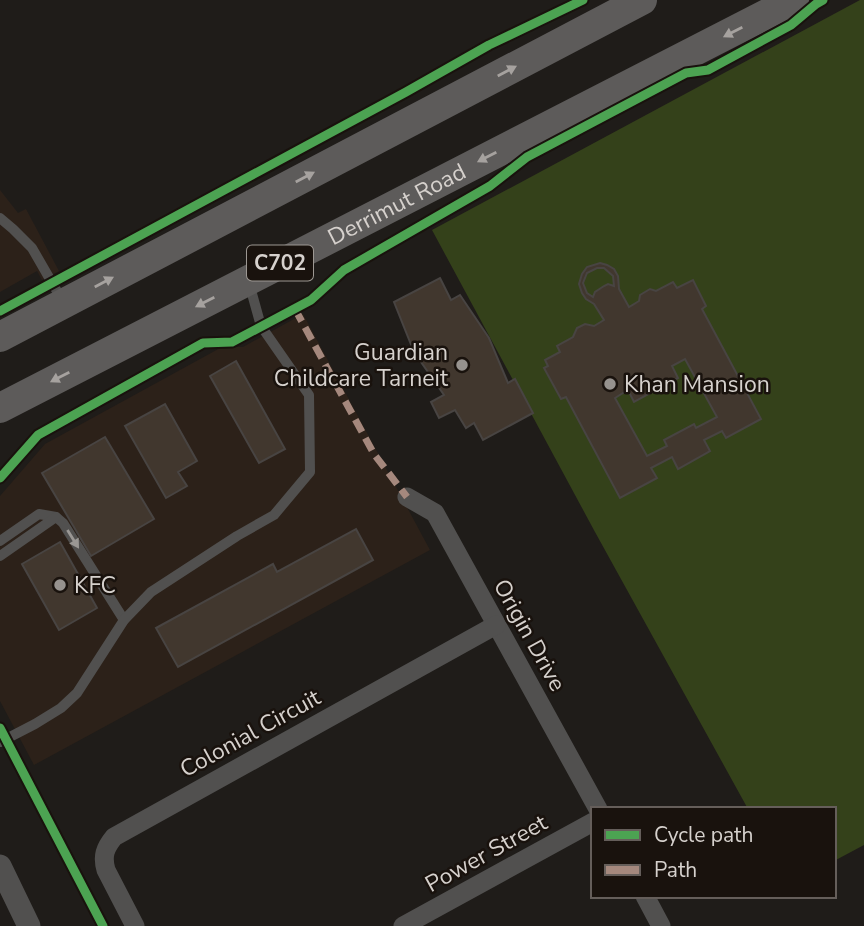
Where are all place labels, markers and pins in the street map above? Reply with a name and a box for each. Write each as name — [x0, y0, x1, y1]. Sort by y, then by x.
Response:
place label: Guardian Childcare Tarneit — [274, 337, 449, 394]
marker: Guardian Childcare Tarneit — [454, 357, 470, 373]
place label: Khan Mansion — [624, 369, 770, 400]
marker: Khan Mansion — [602, 376, 618, 392]
place label: KFC — [74, 570, 116, 601]
marker: KFC — [52, 577, 68, 593]

